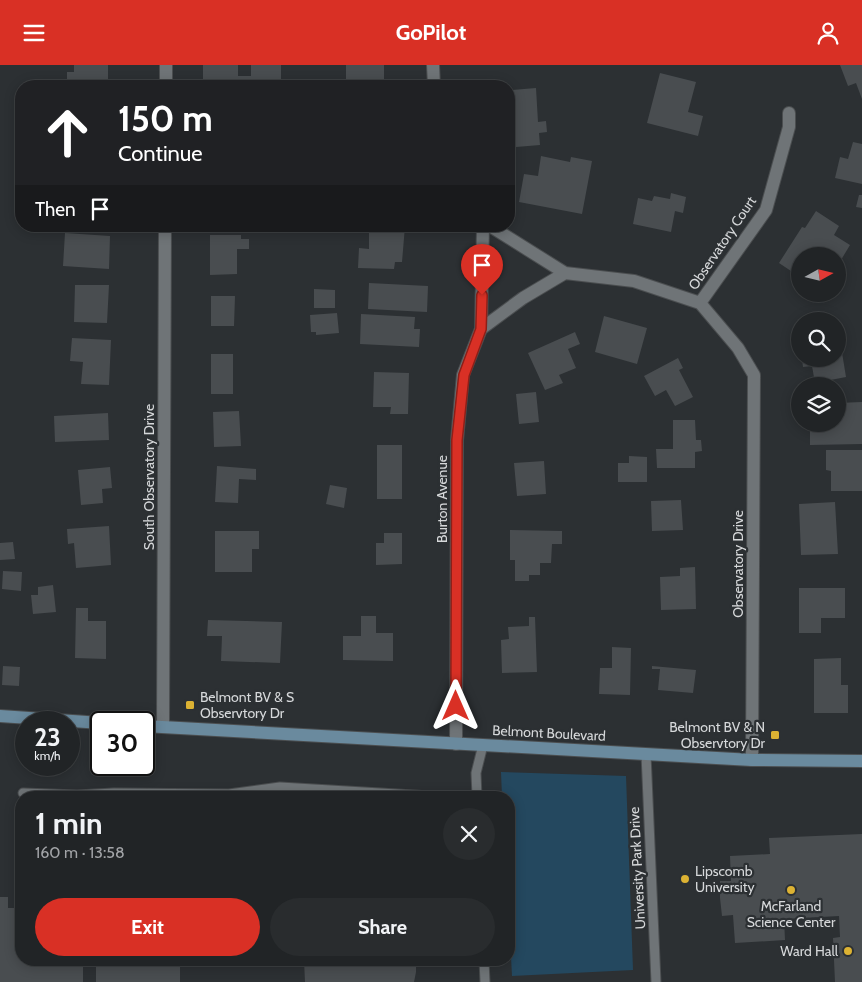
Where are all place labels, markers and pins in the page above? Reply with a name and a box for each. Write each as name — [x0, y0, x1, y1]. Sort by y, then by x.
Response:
pin — [461, 244, 503, 295]
place label: Belmont BV & S Observtory Dr — [200, 688, 294, 722]
marker: Belmont BV & S Observtory Dr — [184, 699, 196, 711]
place label: Belmont BV & N Observtory Dr — [669, 718, 766, 752]
marker: Belmont BV & N Observtory Dr — [769, 729, 781, 741]
place label: Lipscomb University — [695, 862, 755, 896]
marker: Lipscomb University — [679, 873, 691, 885]
marker: McFarland Science Center — [785, 884, 797, 896]
place label: McFarland Science Center — [747, 897, 836, 931]
place label: Ward Hall — [780, 942, 839, 960]
marker: Ward Hall — [842, 945, 854, 957]

